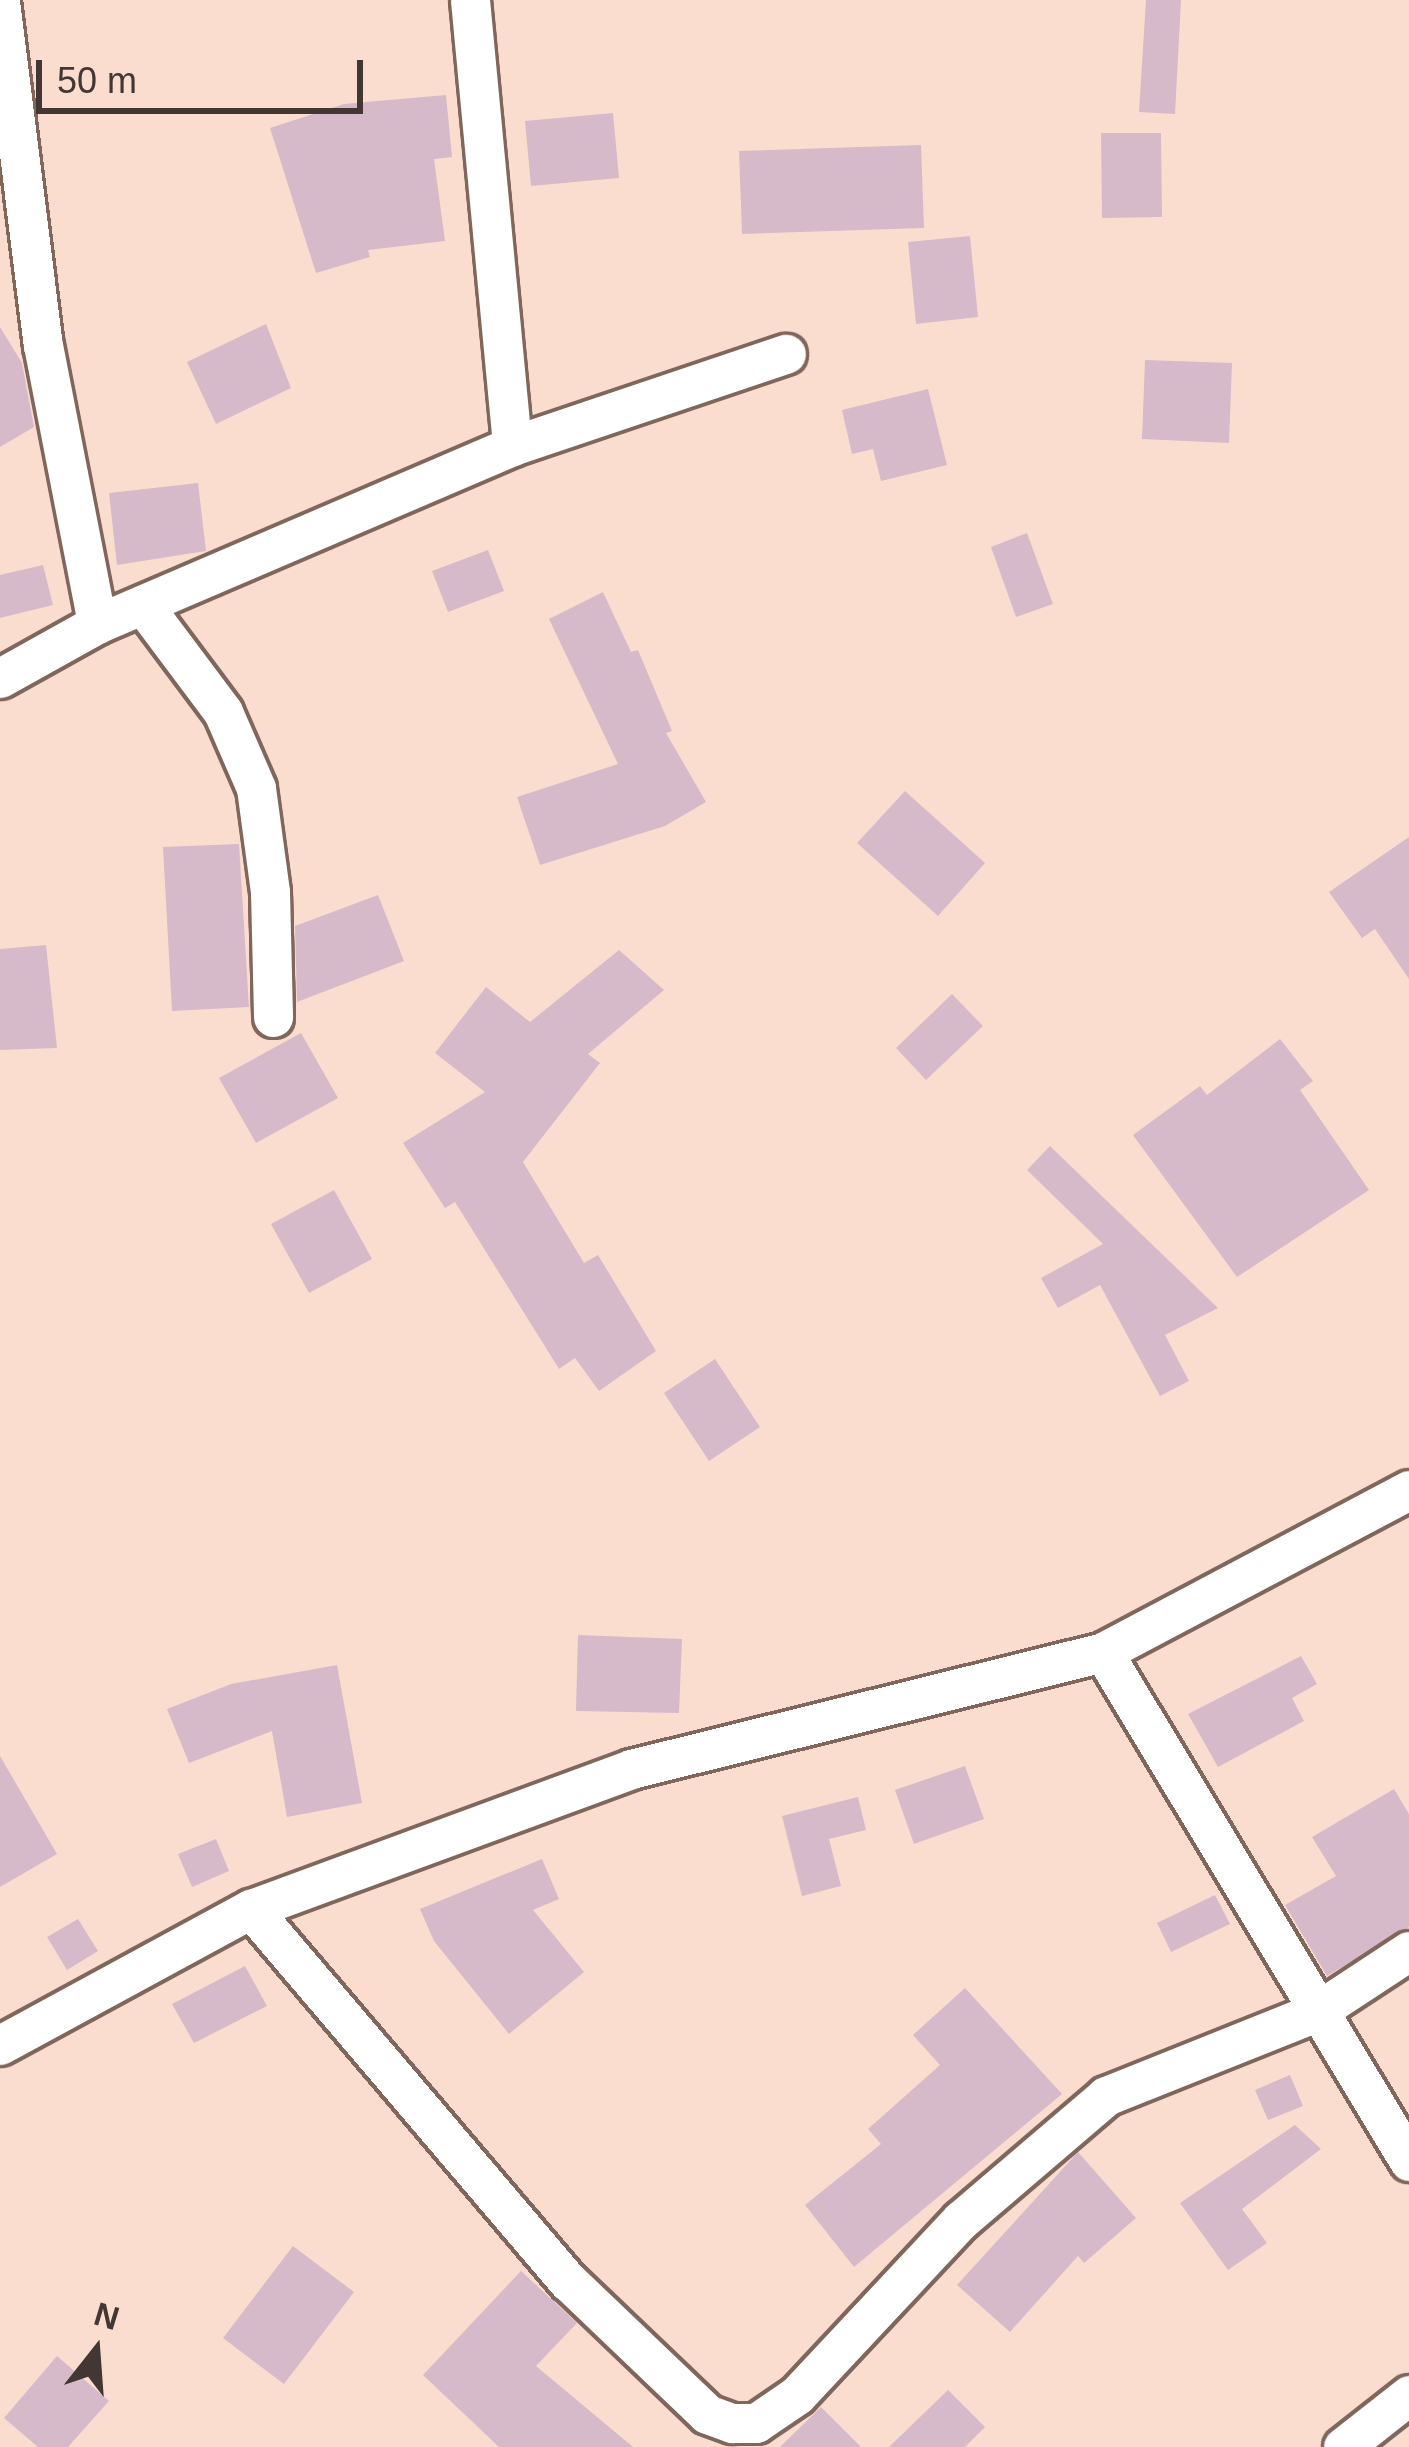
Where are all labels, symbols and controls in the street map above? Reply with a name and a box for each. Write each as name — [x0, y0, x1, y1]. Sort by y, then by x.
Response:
scale bar — [42, 36, 369, 110]
text: 50 m — [57, 60, 137, 101]
north arrow — [36, 2291, 156, 2411]
text: N — [90, 2295, 123, 2337]

